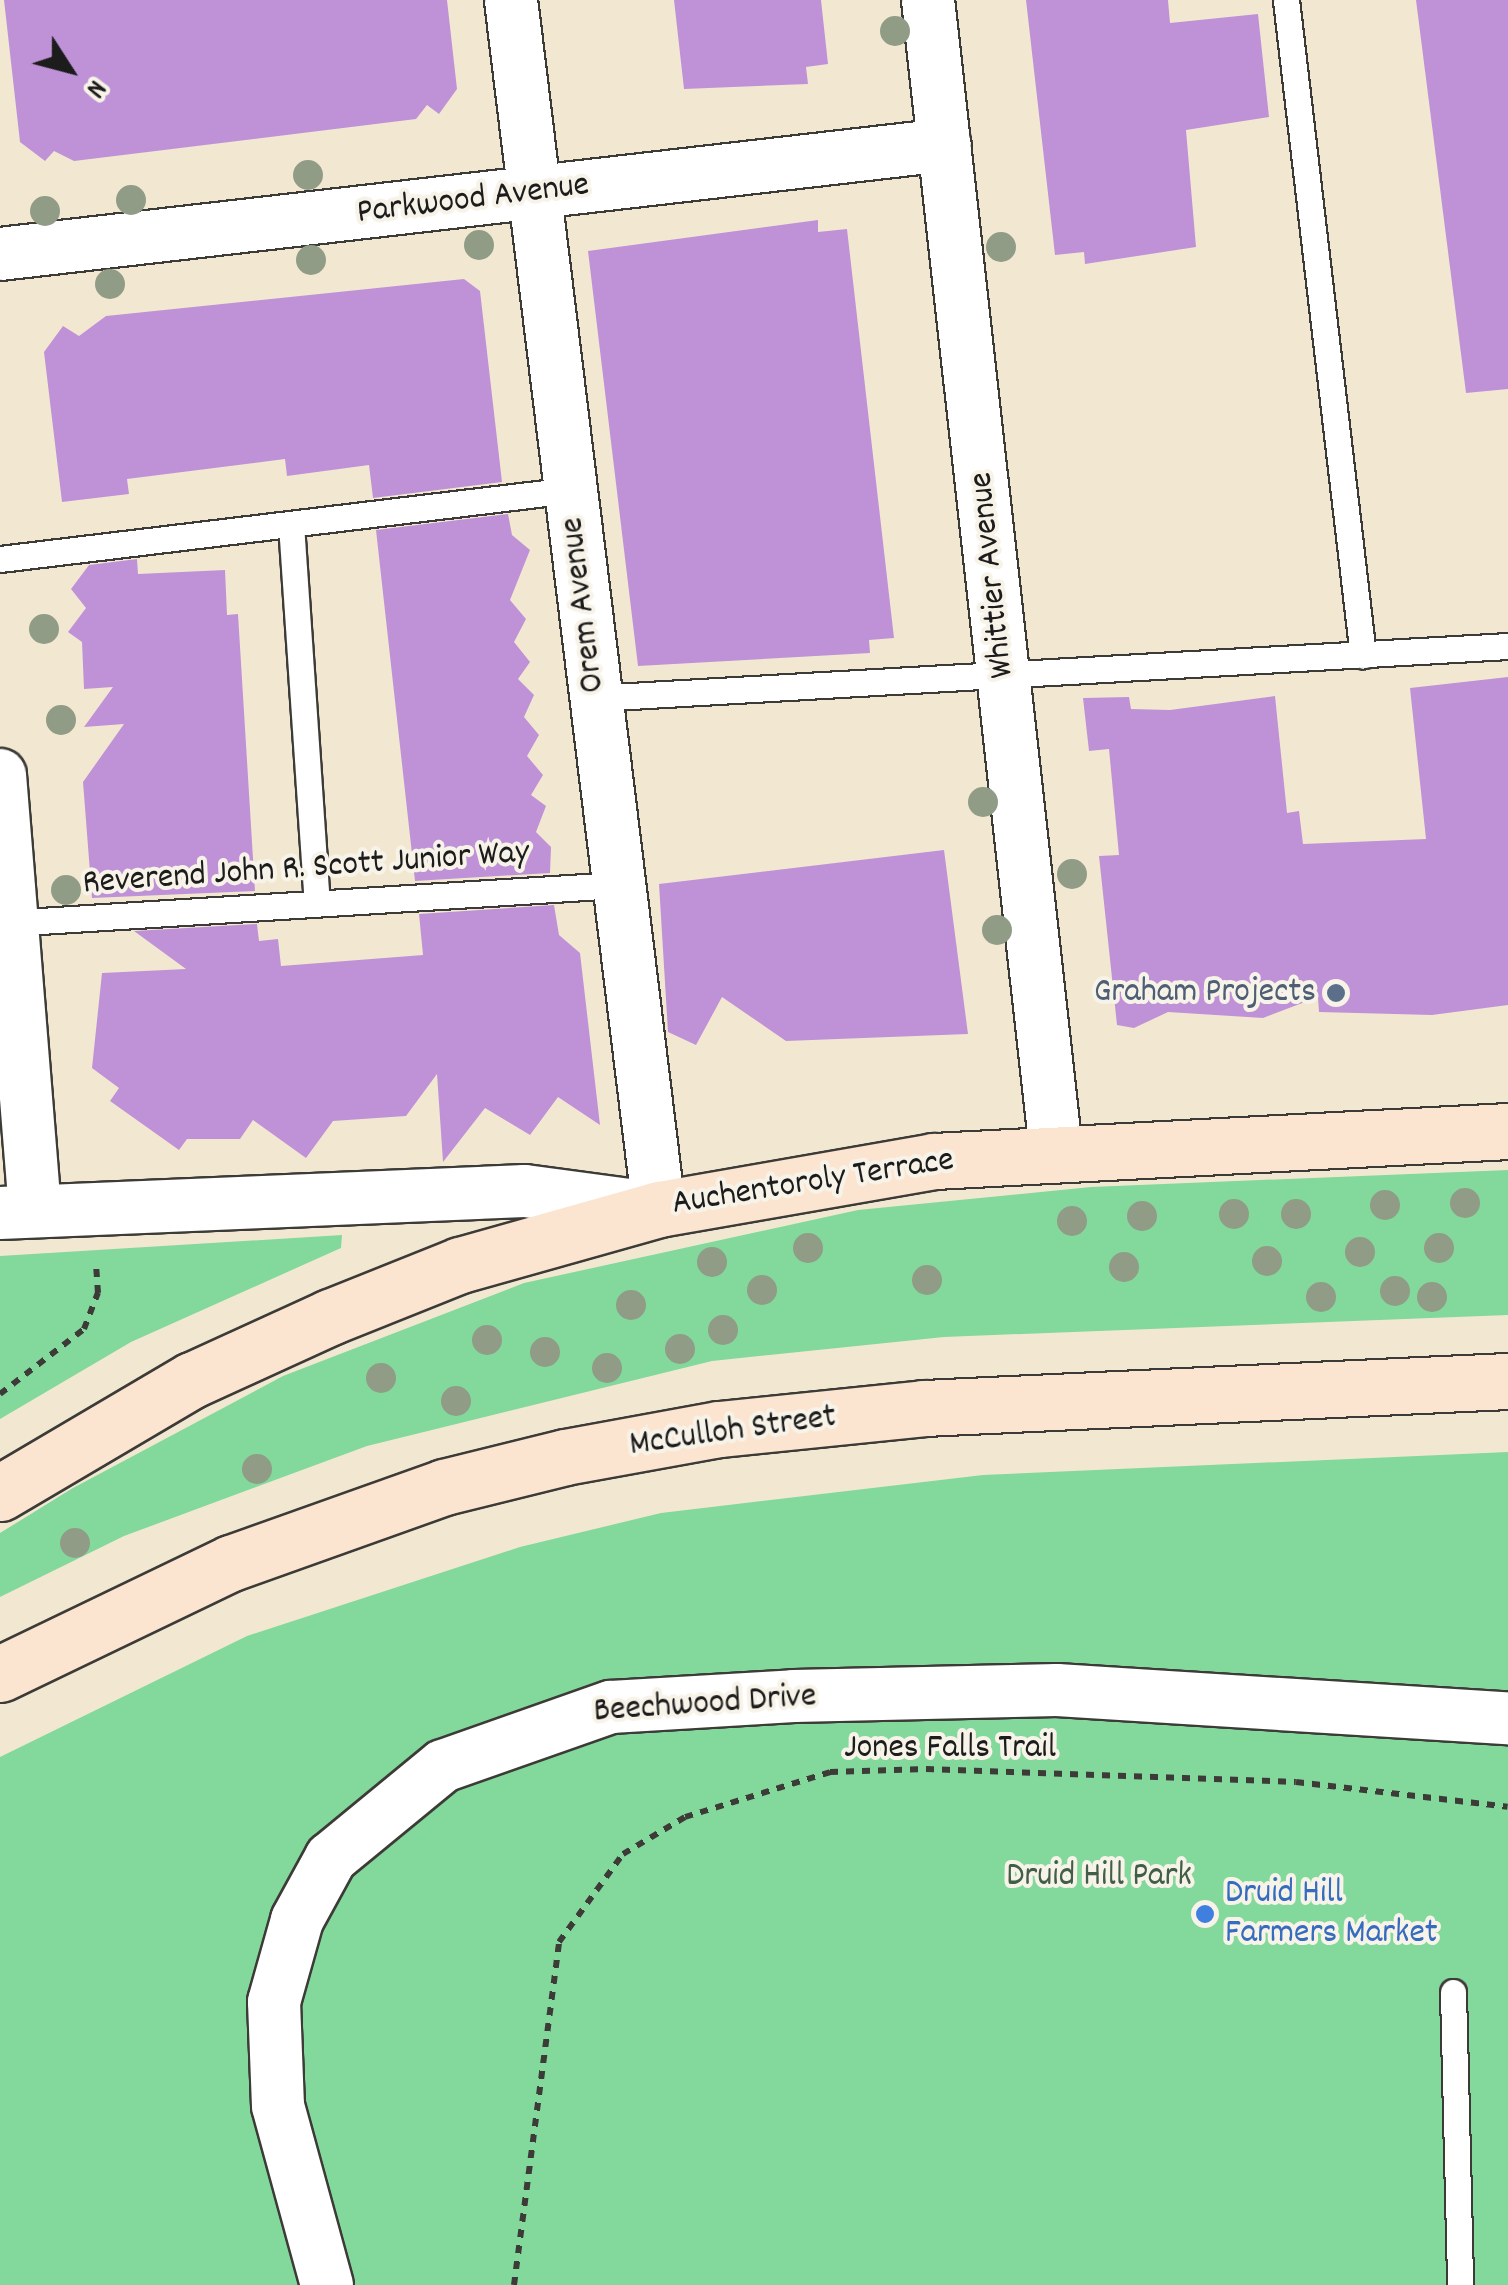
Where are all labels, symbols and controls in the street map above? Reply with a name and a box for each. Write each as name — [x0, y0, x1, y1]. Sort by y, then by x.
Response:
north arrow — [20, 20, 120, 120]
text: N — [74, 70, 115, 105]
street label: Parkwood Avenue — [355, 165, 591, 235]
street label: Whittier Avenue — [961, 470, 1025, 680]
street label: Orem Avenue — [552, 515, 616, 695]
street label: Reverend John R. Scott Junior Way — [81, 832, 531, 906]
place label: Graham Projects — [1094, 972, 1316, 1014]
marker: Graham Projects — [1325, 982, 1347, 1004]
street label: Auchentoroly Terrace — [669, 1140, 957, 1226]
street label: McCulloh Street — [627, 1397, 839, 1467]
street label: Beechwood Drive — [592, 1676, 818, 1734]
street label: Jones Falls Trail — [844, 1728, 1056, 1770]
park label: Druid Hill Park — [1006, 1856, 1192, 1898]
place label: Druid Hill Farmers Market — [1225, 1873, 1438, 1955]
marker: Druid Hill Farmers Market — [1194, 1903, 1216, 1925]

